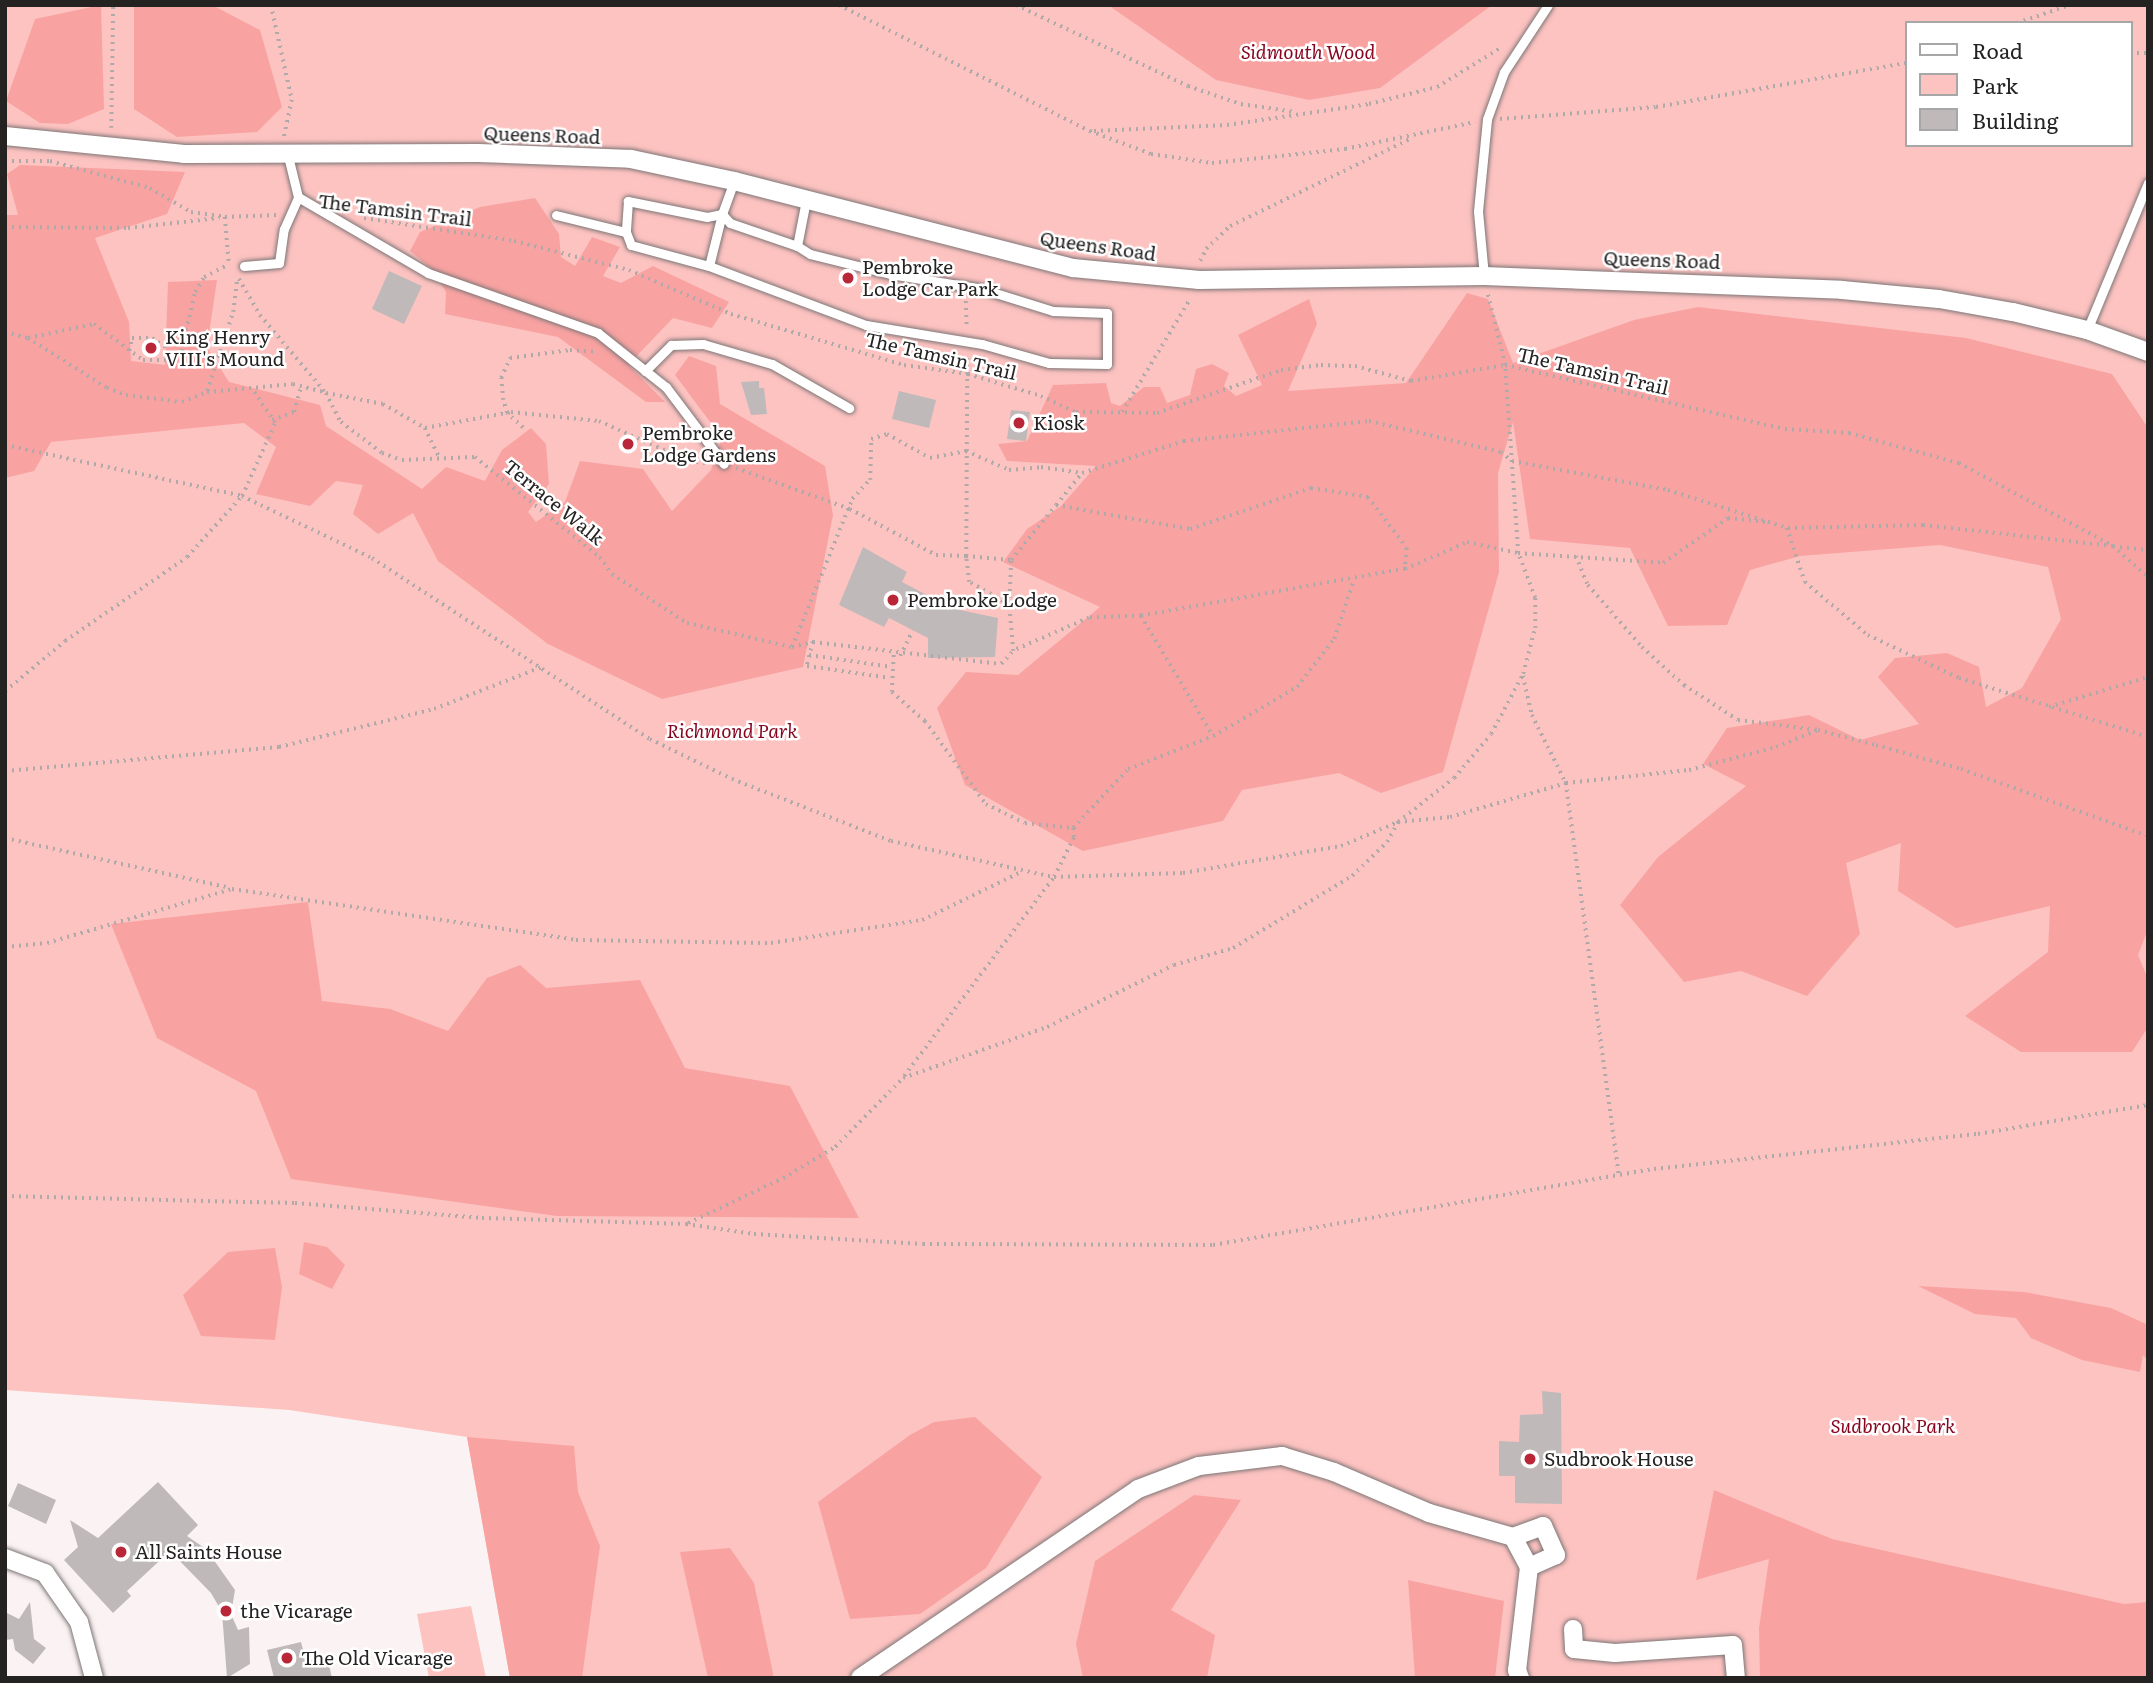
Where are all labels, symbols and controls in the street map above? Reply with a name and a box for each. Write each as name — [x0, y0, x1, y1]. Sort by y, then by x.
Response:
legend — [1904, 21, 2132, 147]
text: Road — [1972, 34, 2023, 65]
park label: Sidmouth Wood — [1241, 41, 1375, 63]
text: Park — [1972, 69, 2018, 100]
text: Building — [1972, 104, 2058, 135]
street label: Queens Road — [483, 122, 601, 148]
street label: The Tamsin Trail — [317, 189, 473, 231]
street label: Queens Road — [1039, 227, 1157, 265]
street label: Queens Road — [1603, 247, 1721, 273]
place label: Pembroke Lodge Car Park — [862, 256, 998, 300]
marker: Pembroke Lodge Car Park — [840, 270, 856, 286]
place label: King Henry VIII's Mound — [165, 326, 284, 370]
street label: The Tamsin Trail — [863, 327, 1019, 385]
marker: King Henry VIII's Mound — [143, 340, 159, 356]
street label: The Tamsin Trail — [1515, 342, 1671, 400]
place label: Kiosk — [1033, 412, 1085, 434]
marker: Kiosk — [1011, 415, 1027, 431]
place label: Pembroke Lodge Gardens — [642, 422, 776, 466]
marker: Pembroke Lodge Gardens — [620, 436, 636, 452]
street label: Terrace Walk — [499, 455, 609, 549]
place label: Pembroke Lodge — [907, 589, 1057, 611]
marker: Pembroke Lodge — [885, 592, 901, 608]
park label: Richmond Park — [666, 720, 798, 742]
park label: Sudbrook Park — [1830, 1415, 1956, 1437]
place label: Sudbrook House — [1544, 1448, 1694, 1470]
marker: Sudbrook House — [1522, 1451, 1538, 1467]
place label: All Saints House — [135, 1541, 282, 1563]
marker: All Saints House — [113, 1544, 129, 1560]
place label: the Vicarage — [240, 1600, 353, 1622]
marker: the Vicarage — [218, 1603, 234, 1619]
place label: The Old Vicarage — [301, 1647, 453, 1669]
marker: The Old Vicarage — [279, 1650, 295, 1666]

